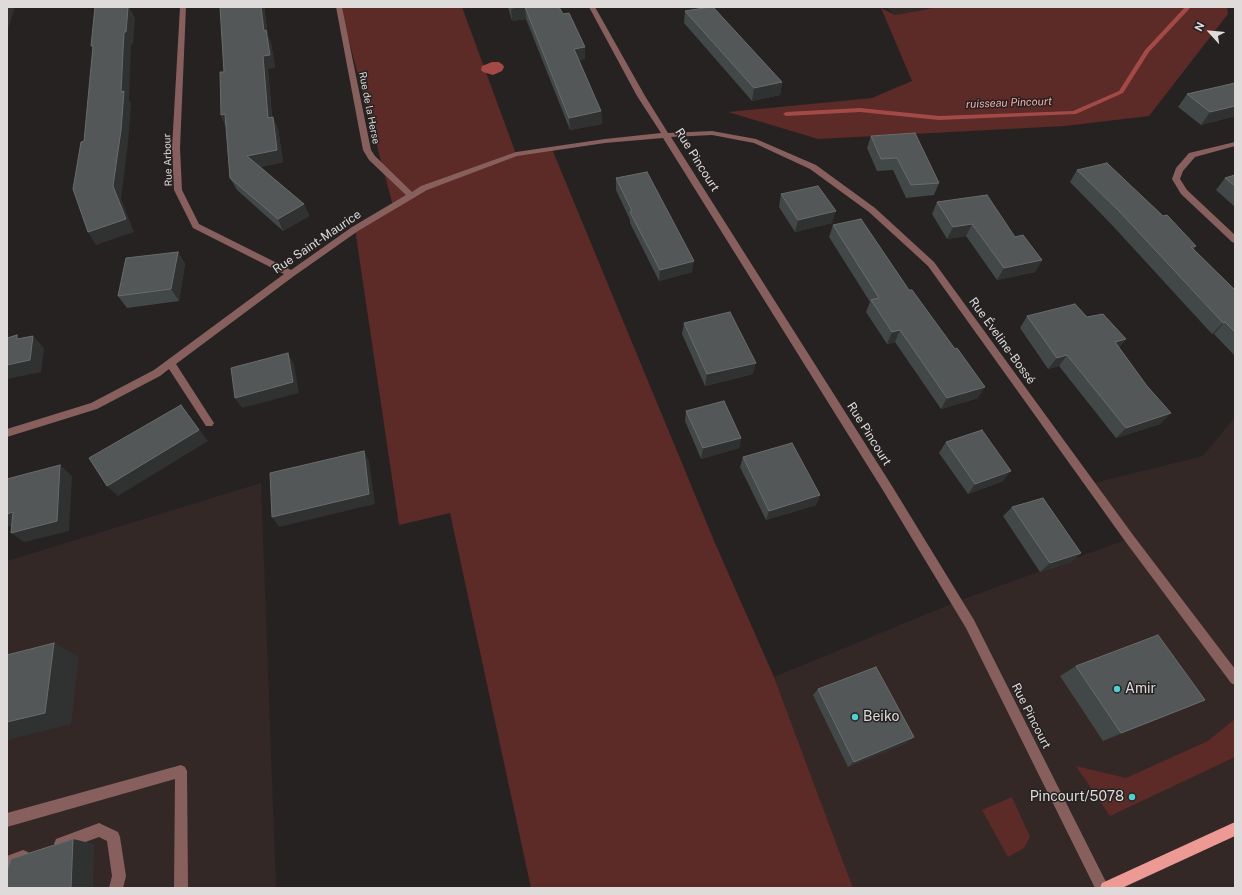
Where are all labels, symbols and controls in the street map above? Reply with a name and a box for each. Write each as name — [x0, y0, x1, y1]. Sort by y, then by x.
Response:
north arrow — [1190, 12, 1230, 52]
text: N — [1192, 20, 1207, 33]
street label: Rue de la Herse — [356, 71, 382, 145]
water label: ruisseau Pincourt — [966, 95, 1052, 111]
street label: Rue Pincourt — [672, 126, 722, 194]
street label: Rue Arbour — [161, 133, 175, 187]
street label: Rue Saint-Maurice — [270, 207, 364, 277]
street label: Rue Éveline-Bossé — [966, 295, 1038, 387]
street label: Rue Pincourt — [844, 400, 894, 468]
street label: Rue Pincourt — [1008, 681, 1054, 751]
place label: Amir — [1125, 681, 1156, 697]
marker: Amir — [1112, 684, 1122, 694]
place label: Beiko — [863, 709, 899, 725]
marker: Beiko — [850, 712, 860, 722]
place label: Pincourt/5078 — [1030, 789, 1124, 805]
marker: Pincourt/5078 — [1127, 792, 1137, 802]

